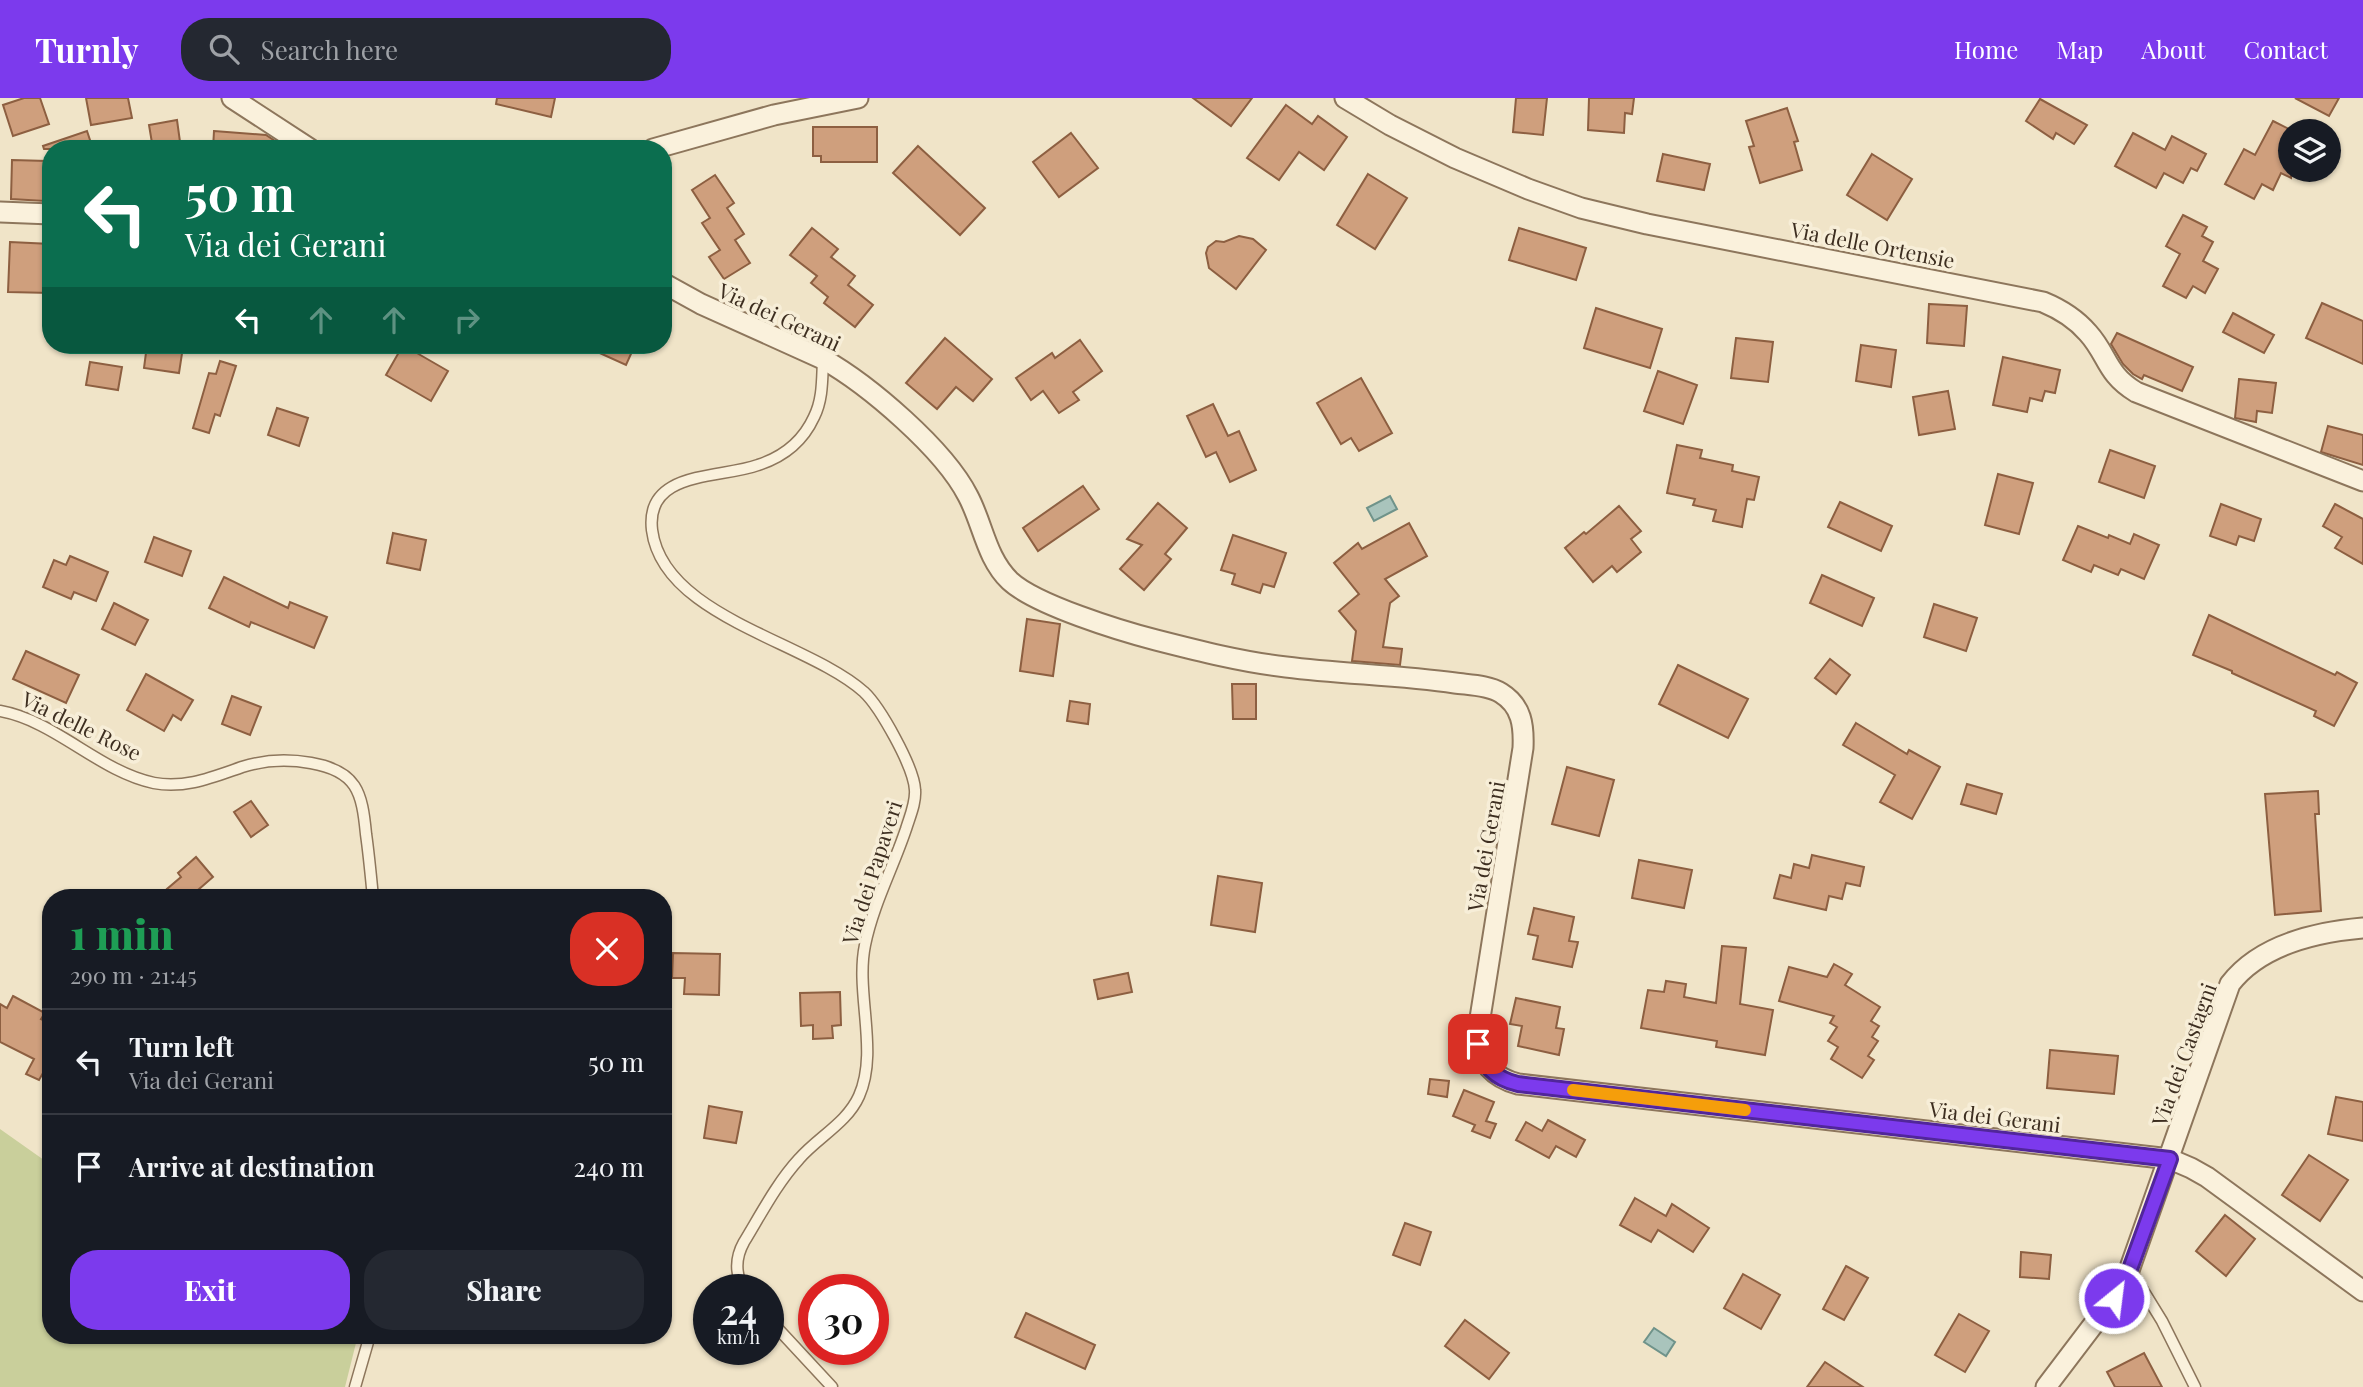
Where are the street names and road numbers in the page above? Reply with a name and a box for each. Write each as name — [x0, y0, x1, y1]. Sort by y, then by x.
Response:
street label: Via delle Ortensie — [1788, 214, 1957, 274]
street label: Via dei Gerani — [713, 275, 846, 357]
street label: Via delle Rose — [17, 684, 146, 766]
street label: Via dei Gerani — [1460, 778, 1510, 915]
street label: Via dei Papaveri — [834, 796, 907, 949]
street label: Via dei Castagni — [2144, 979, 2222, 1130]
street label: Via dei Gerani — [1927, 1094, 2062, 1138]

